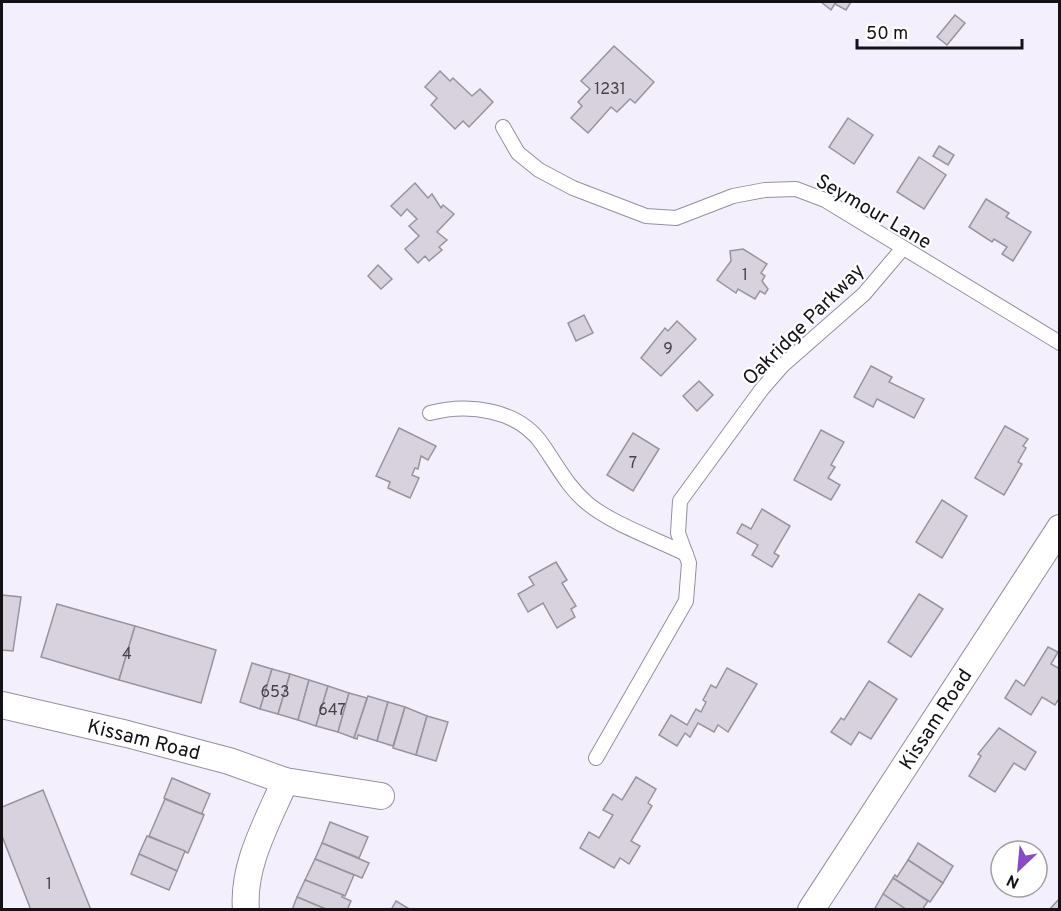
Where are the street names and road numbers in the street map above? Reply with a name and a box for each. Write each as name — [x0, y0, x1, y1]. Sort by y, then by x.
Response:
street label: Seymour Lane — [810, 169, 936, 256]
street label: Oakridge Parkway — [738, 259, 871, 392]
street label: Kissam Road — [894, 665, 979, 776]
street label: Kissam Road — [84, 714, 203, 768]

